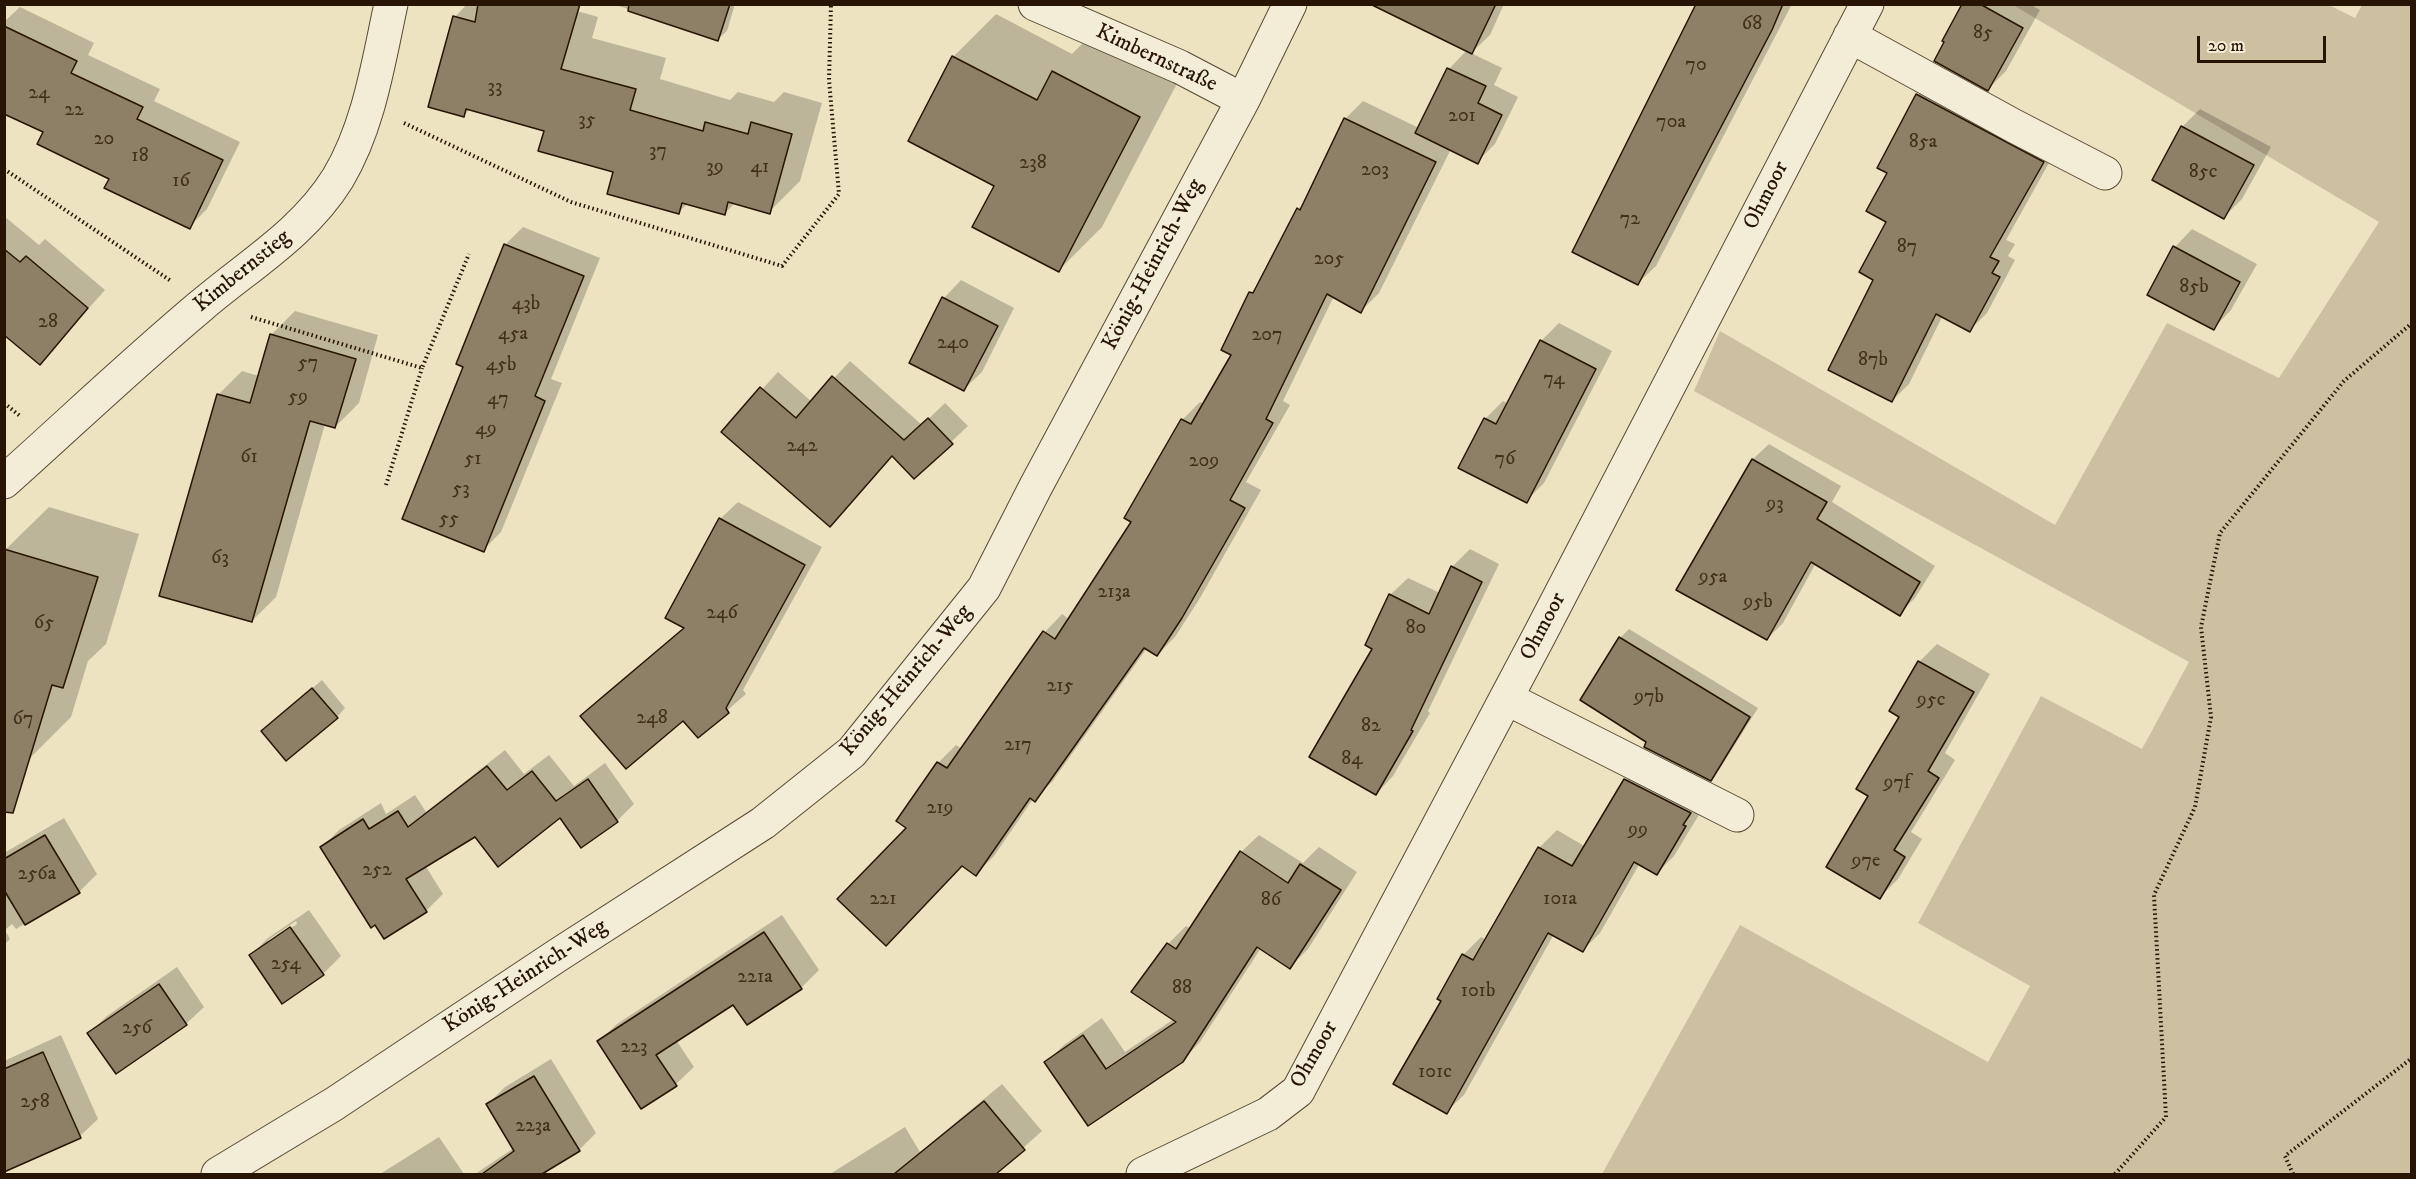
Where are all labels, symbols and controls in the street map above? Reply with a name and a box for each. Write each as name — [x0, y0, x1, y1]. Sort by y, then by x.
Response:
house number: 68 — [1742, 13, 1762, 37]
street label: Kimbernstraße — [1091, 19, 1221, 99]
house number: 85 — [1973, 22, 1993, 46]
scale bar — [2200, 24, 2329, 62]
text: 20 m — [2208, 35, 2244, 57]
house number: 70 — [1685, 54, 1707, 78]
house number: 33 — [488, 76, 502, 100]
house number: 24 — [28, 82, 50, 106]
house number: 22 — [64, 99, 84, 123]
house number: 201 — [1448, 105, 1476, 129]
house number: 35 — [578, 109, 596, 133]
house number: 70a — [1656, 111, 1686, 135]
house number: 20 — [94, 128, 114, 152]
house number: 85a — [1909, 131, 1937, 155]
house number: 37 — [649, 140, 667, 164]
house number: 18 — [131, 145, 149, 169]
house number: 238 — [1019, 152, 1047, 176]
house number: 39 — [706, 156, 724, 180]
house number: 41 — [751, 156, 769, 180]
street label: Ohmoor — [1739, 157, 1795, 235]
house number: 203 — [1361, 159, 1389, 183]
house number: 85c — [2189, 161, 2217, 185]
house number: 16 — [172, 170, 190, 194]
street label: König-Heinrich-Weg — [1098, 175, 1210, 355]
house number: 72 — [1620, 208, 1640, 232]
street label: Kimbernstieg — [189, 225, 297, 319]
house number: 87 — [1897, 236, 1917, 260]
house number: 205 — [1314, 248, 1344, 272]
house number: 85b — [2179, 276, 2209, 300]
house number: 43b — [512, 293, 540, 317]
house number: 28 — [38, 311, 58, 335]
house number: 45a — [498, 323, 528, 347]
house number: 207 — [1251, 324, 1283, 348]
house number: 240 — [937, 332, 969, 356]
house number: 87b — [1858, 349, 1888, 373]
house number: 57 — [298, 352, 318, 376]
house number: 45b — [486, 354, 516, 378]
house number: 74 — [1543, 368, 1565, 392]
house number: 59 — [288, 386, 308, 410]
house number: 47 — [487, 388, 509, 412]
house number: 49 — [475, 418, 497, 442]
house number: 242 — [786, 435, 818, 459]
house number: 61 — [240, 446, 258, 470]
house number: 51 — [464, 448, 482, 472]
house number: 76 — [1495, 448, 1515, 472]
house number: 209 — [1189, 450, 1219, 474]
house number: 53 — [452, 478, 470, 502]
house number: 93 — [1766, 493, 1784, 517]
house number: 55 — [439, 508, 459, 532]
house number: 63 — [211, 547, 229, 571]
house number: 95a — [1699, 566, 1727, 590]
house number: 213a — [1097, 581, 1131, 605]
street label: Ohmoor — [1515, 589, 1573, 665]
house number: 95b — [1743, 591, 1773, 615]
street label: König-Heinrich-Weg — [836, 600, 978, 762]
house number: 246 — [706, 602, 738, 626]
house number: 65 — [34, 612, 54, 636]
house number: 80 — [1406, 617, 1426, 641]
house number: 215 — [1047, 675, 1073, 699]
house number: 97b — [1634, 686, 1664, 710]
house number: 95c — [1917, 689, 1945, 713]
house number: 248 — [636, 707, 668, 731]
house number: 67 — [13, 708, 33, 732]
house number: 82 — [1361, 715, 1381, 739]
house number: 217 — [1004, 734, 1032, 758]
house number: 84 — [1341, 748, 1363, 772]
house number: 97f — [1884, 772, 1910, 796]
house number: 219 — [926, 797, 954, 821]
house number: 99 — [1628, 819, 1648, 843]
house number: 97e — [1852, 850, 1880, 874]
house number: 252 — [362, 859, 392, 883]
house number: 256a — [18, 863, 56, 887]
house number: 221 — [870, 888, 896, 912]
house number: 101a — [1543, 888, 1577, 912]
house number: 86 — [1261, 889, 1281, 913]
street label: König-Heinrich-Weg — [439, 914, 613, 1040]
house number: 254 — [271, 953, 301, 977]
house number: 221a — [737, 966, 773, 990]
house number: 88 — [1172, 977, 1192, 1001]
house number: 101b — [1461, 980, 1495, 1004]
house number: 256 — [122, 1017, 152, 1041]
street label: Ohmoor — [1285, 1017, 1345, 1093]
house number: 223 — [620, 1036, 648, 1060]
house number: 101c — [1418, 1061, 1452, 1085]
house number: 258 — [20, 1091, 50, 1115]
house number: 223a — [515, 1115, 551, 1139]

